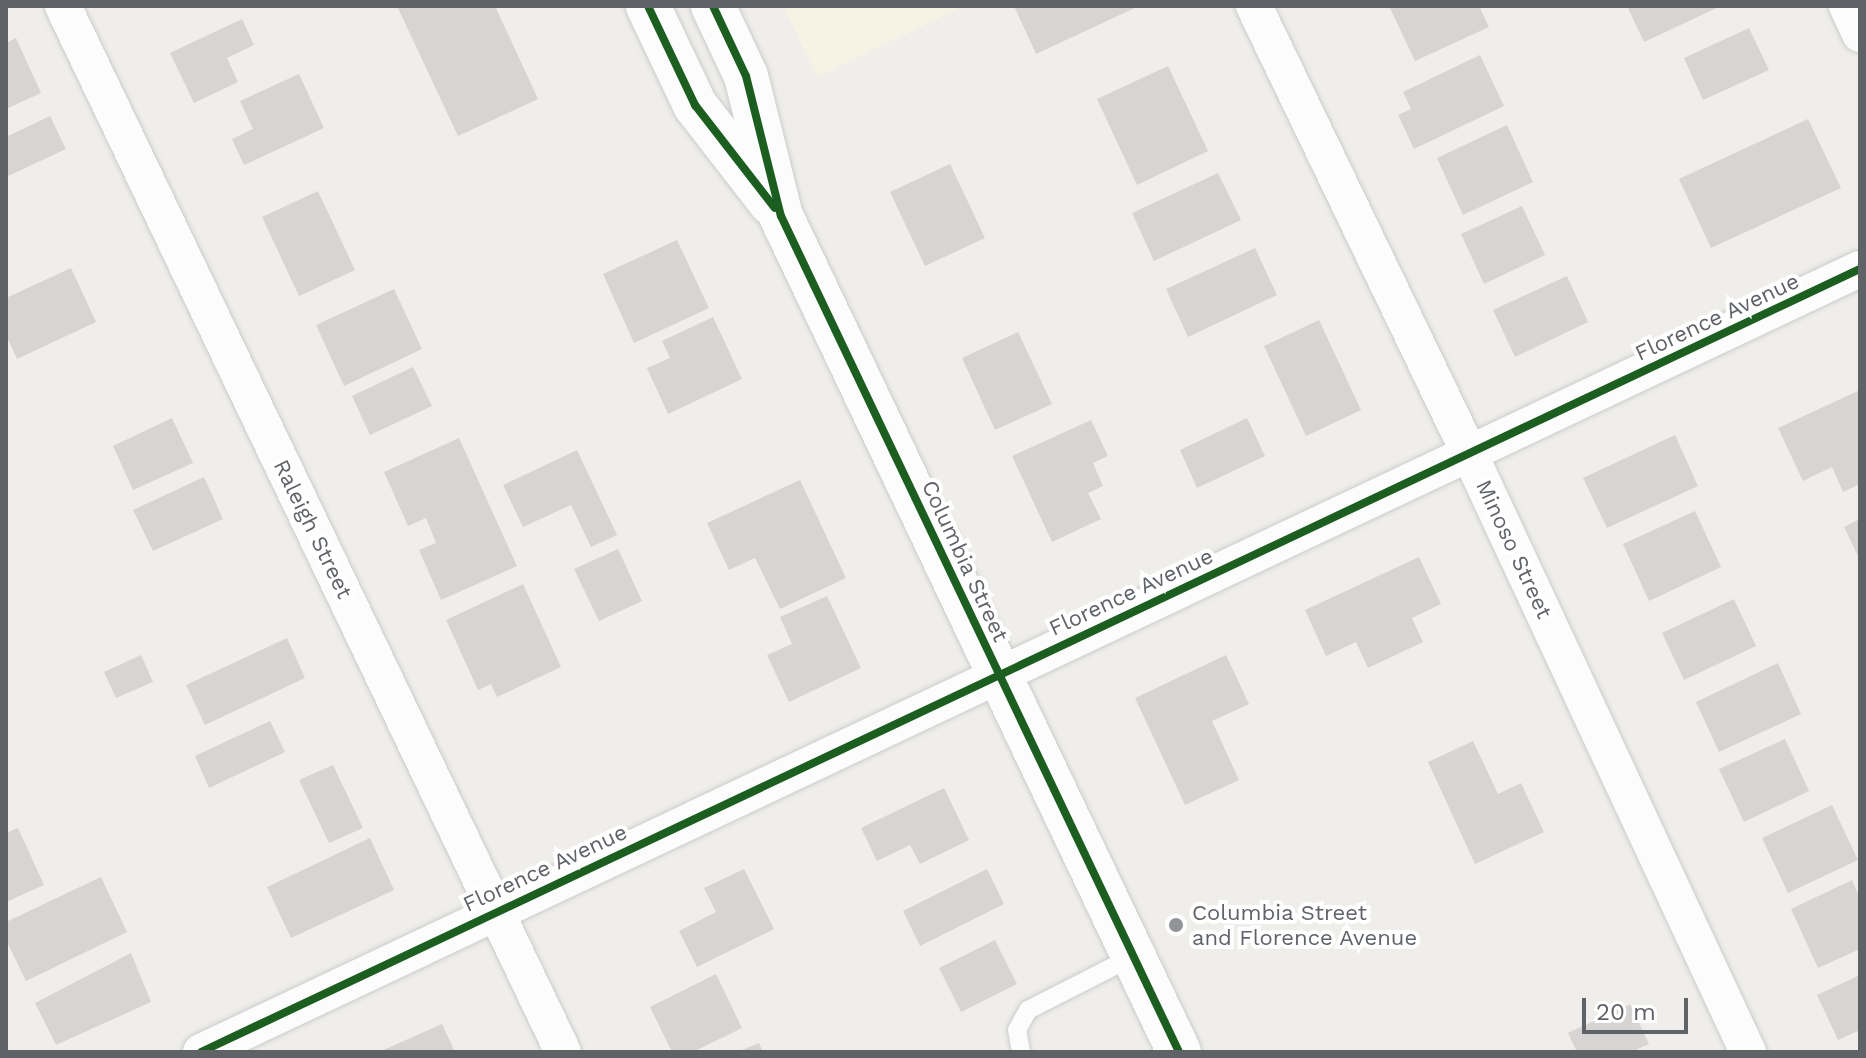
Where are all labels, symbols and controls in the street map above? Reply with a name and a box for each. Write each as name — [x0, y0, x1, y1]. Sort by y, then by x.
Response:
street label: Florence Avenue — [1630, 267, 1804, 367]
street label: Raleigh Street — [268, 455, 358, 603]
street label: Minoso Street — [1470, 475, 1558, 623]
street label: Columbia Street — [916, 476, 1014, 646]
street label: Florence Avenue — [1044, 542, 1218, 642]
street label: Florence Avenue — [458, 818, 632, 918]
place label: Columbia Street and Florence Avenue — [1192, 899, 1418, 950]
marker: Columbia Street and Florence Avenue — [1167, 916, 1185, 934]
scale bar — [1586, 982, 1692, 1032]
text: 20 m — [1596, 998, 1656, 1026]

